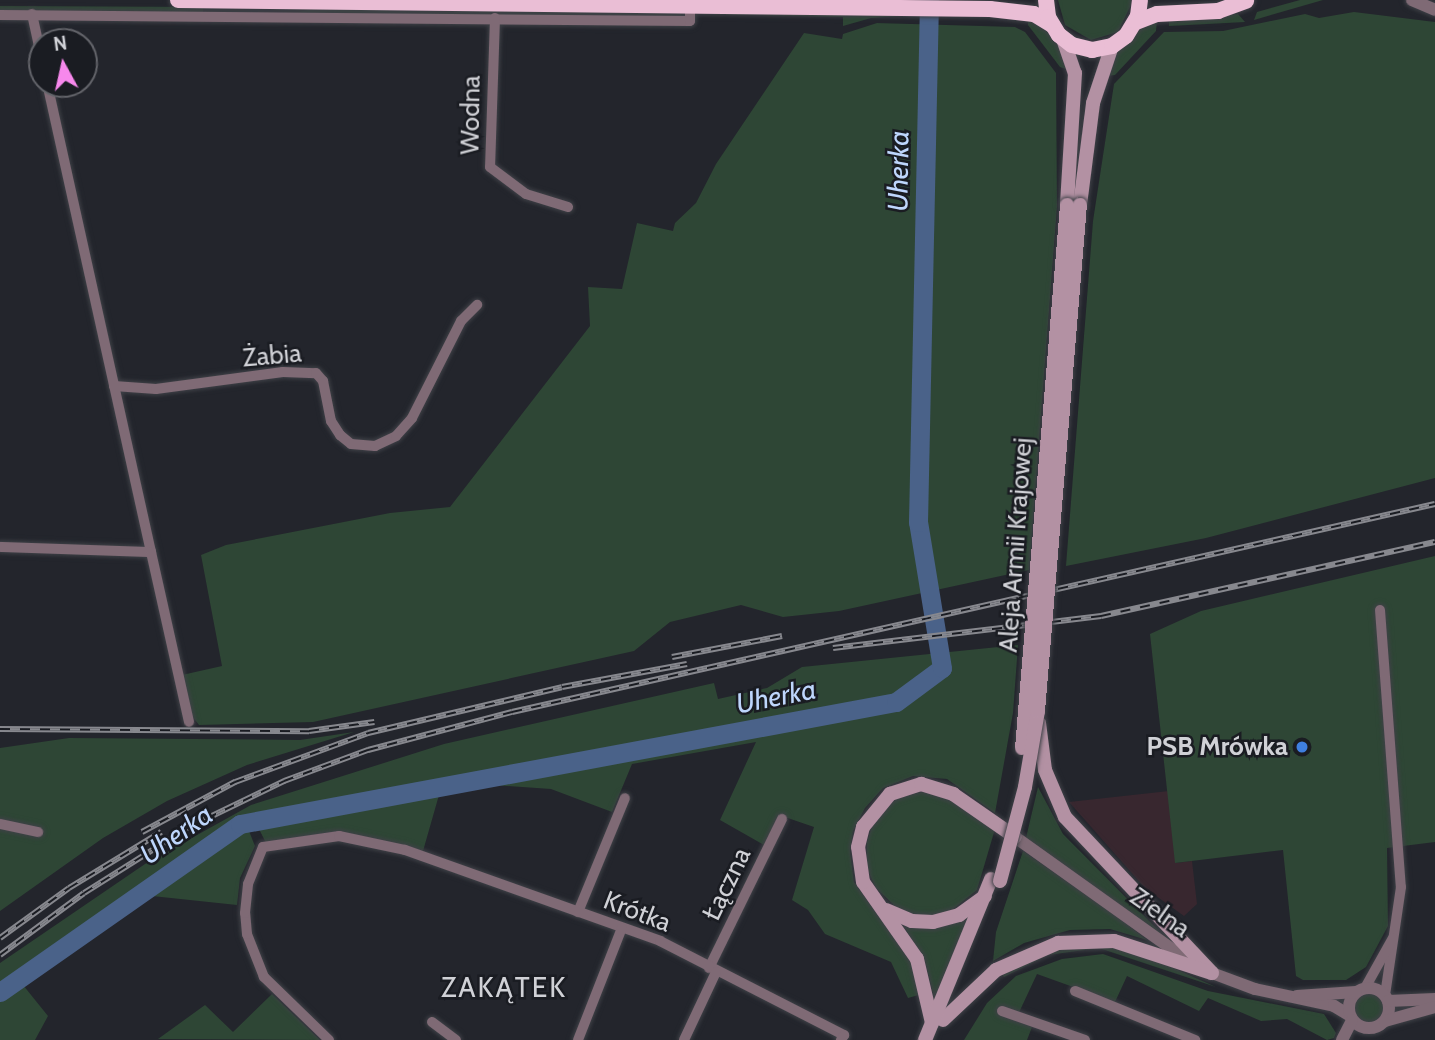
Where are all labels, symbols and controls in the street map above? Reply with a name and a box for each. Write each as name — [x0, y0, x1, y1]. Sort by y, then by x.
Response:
north arrow — [28, 28, 98, 98]
text: N — [52, 31, 69, 56]
street label: Wodna — [455, 75, 487, 155]
water label: Uherka — [880, 130, 916, 212]
street label: Żabia — [241, 338, 303, 374]
street label: Aleja Armii Krajowej — [993, 436, 1039, 654]
water label: Uherka — [733, 672, 819, 720]
place label: PSB Mrówka — [1147, 731, 1288, 763]
marker: PSB Mrówka — [1294, 739, 1310, 755]
water label: Uherka — [133, 797, 219, 871]
street label: Łączna — [696, 843, 758, 925]
street label: Zielna — [1124, 881, 1196, 945]
street label: Krótka — [599, 885, 675, 939]
district label: ZAKĄTEK — [442, 970, 566, 1004]

